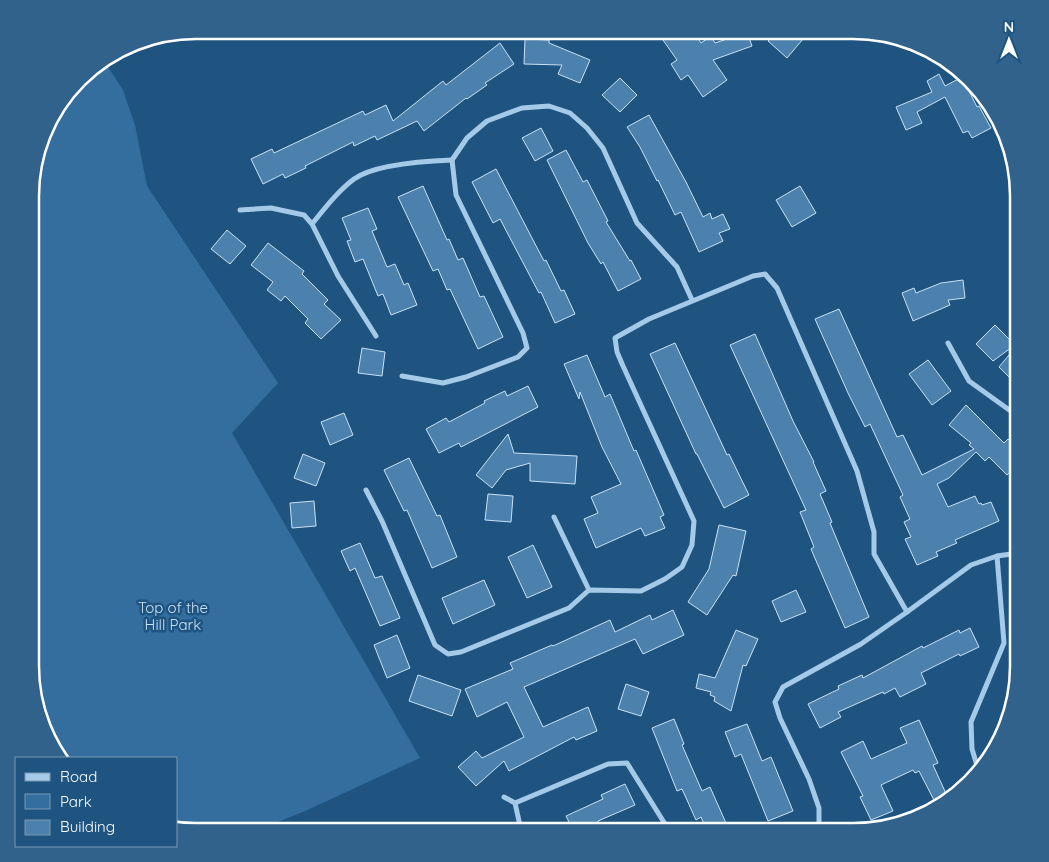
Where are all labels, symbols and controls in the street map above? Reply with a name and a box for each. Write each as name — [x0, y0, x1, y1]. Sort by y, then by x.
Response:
north arrow — [984, 15, 1034, 65]
text: N — [1004, 18, 1014, 36]
park label: Top of the Hill Park — [138, 598, 208, 634]
legend — [15, 757, 178, 847]
text: Road — [60, 767, 97, 786]
text: Park — [60, 792, 92, 811]
text: Building — [60, 817, 115, 836]

